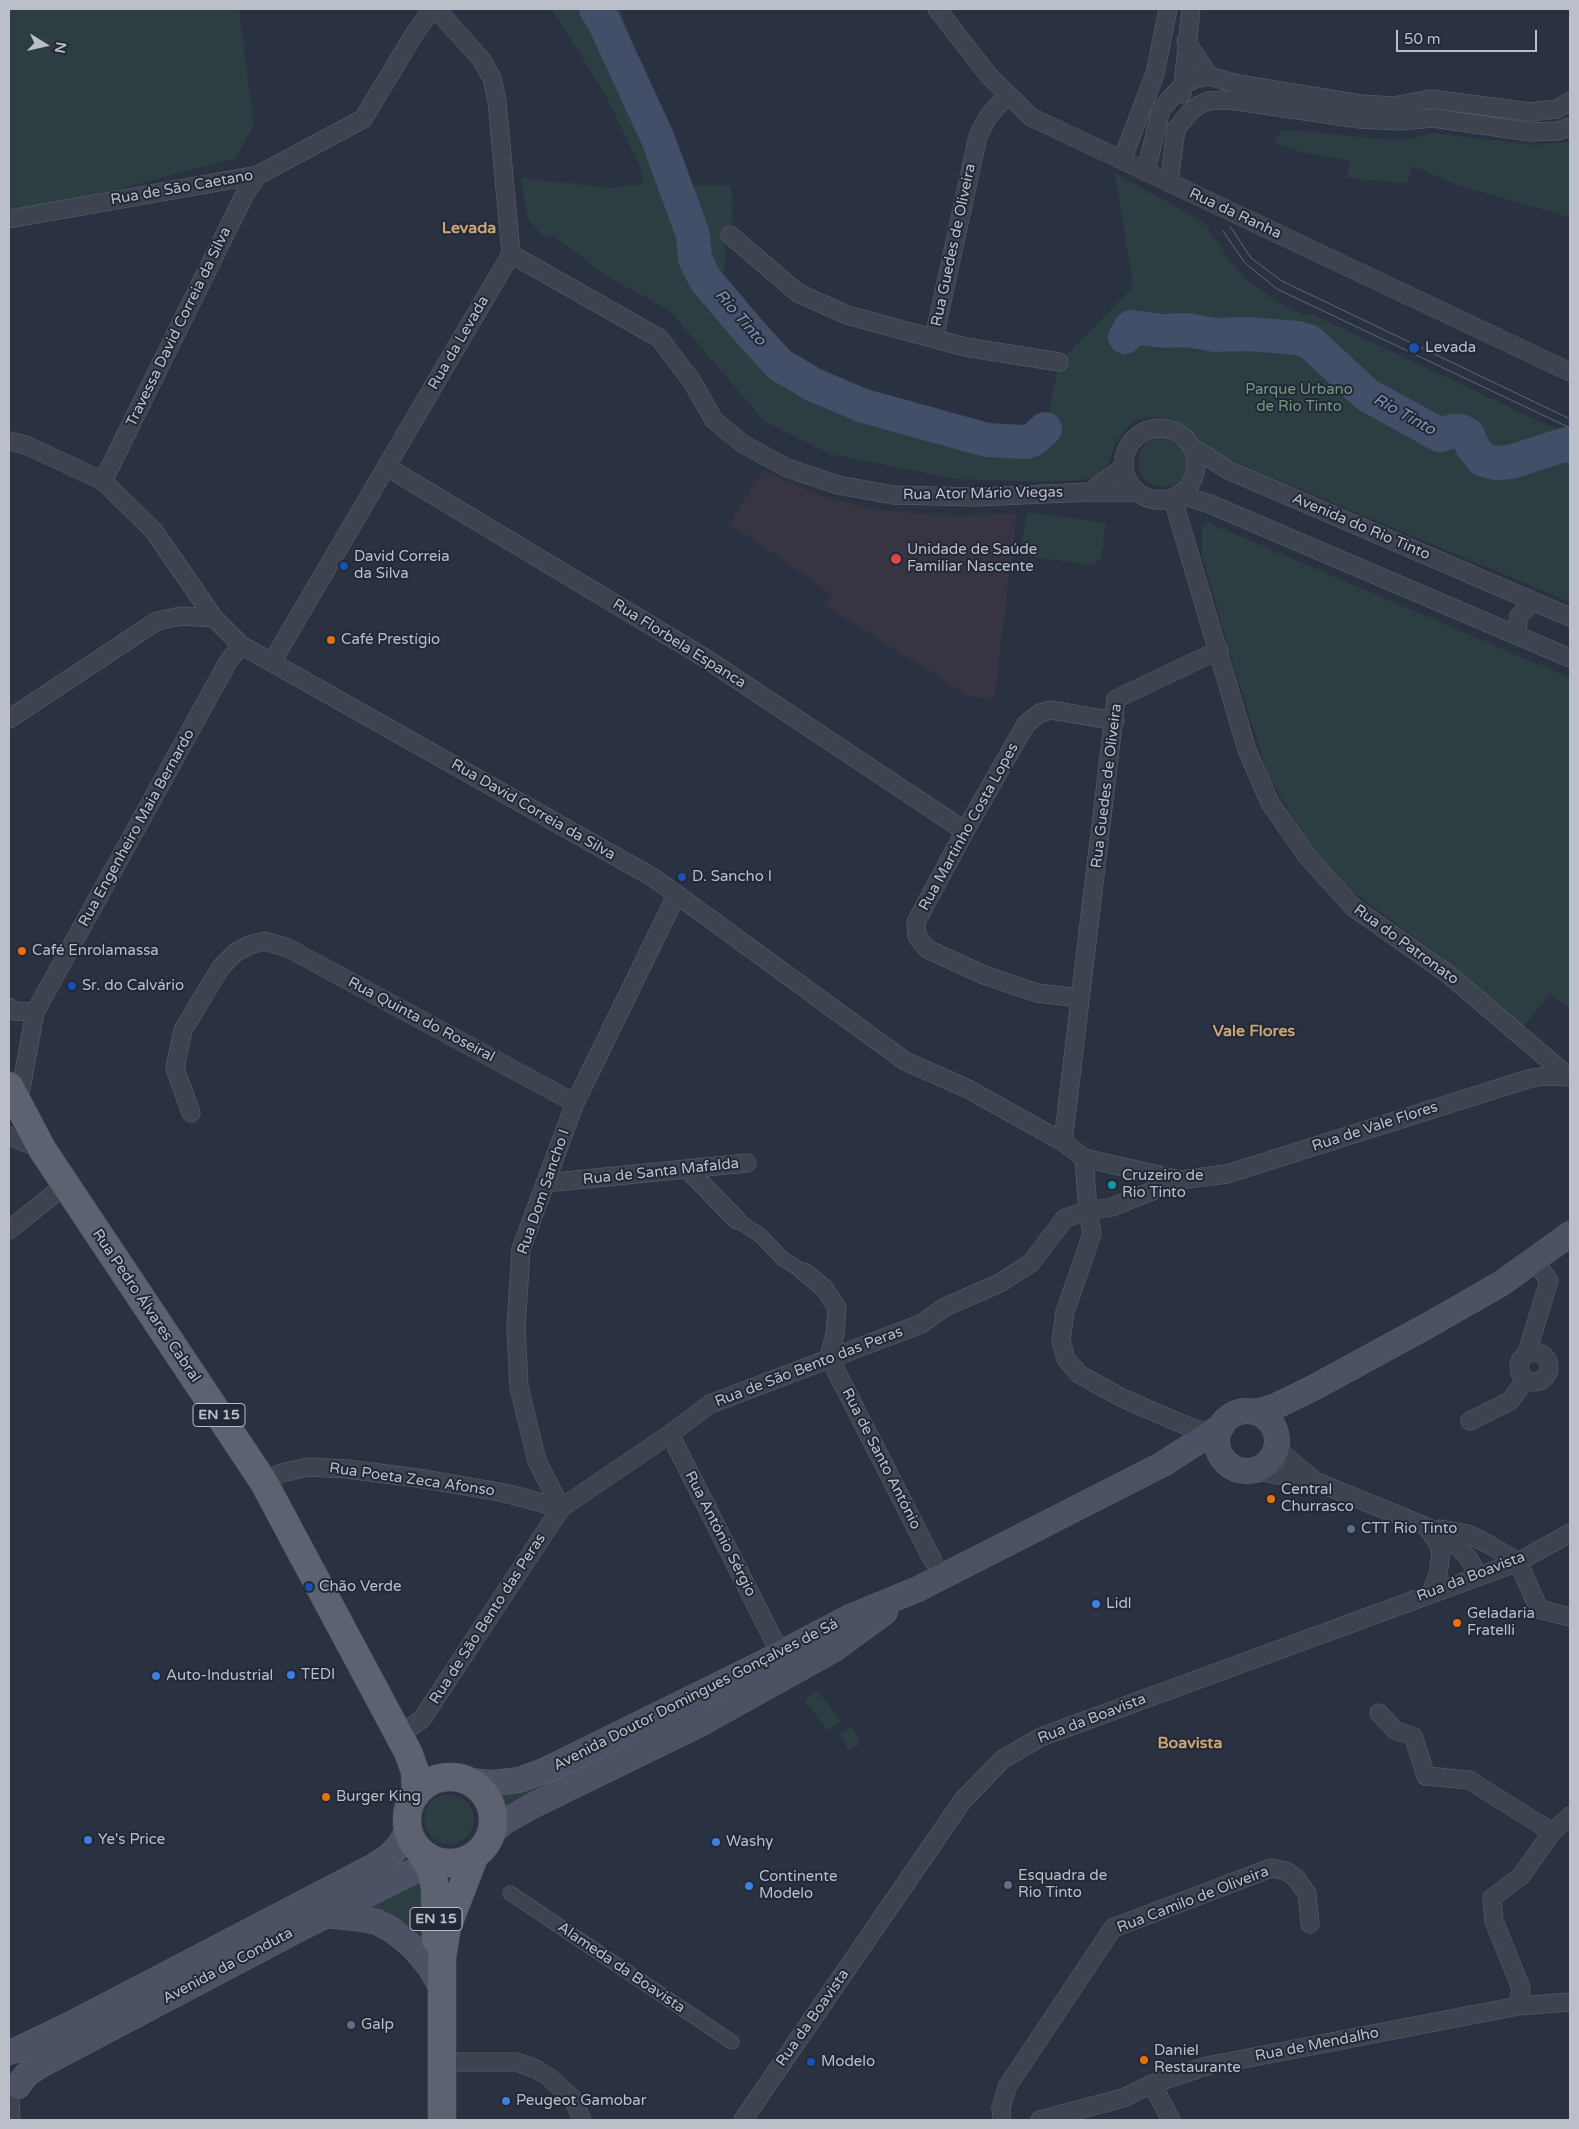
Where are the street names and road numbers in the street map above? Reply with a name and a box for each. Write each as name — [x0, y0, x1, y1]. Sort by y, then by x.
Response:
street label: Rua Guedes de Oliveira — [928, 162, 980, 328]
street label: Rua de São Caetano — [109, 167, 255, 209]
street label: Rua da Ranha — [1186, 185, 1284, 243]
street label: Travessa David Correia da Silva — [123, 224, 235, 430]
street label: Rua da Levada — [425, 293, 493, 393]
street label: Rua Ator Mário Viegas — [903, 484, 1063, 504]
street label: Avenida do Rio Tinto — [1289, 490, 1433, 564]
street label: Rua Florbela Espanca — [609, 596, 749, 692]
street label: Rua Guedes de Oliveira — [1088, 703, 1126, 869]
street label: Rua Engenheiro Maia Bernardo — [75, 726, 199, 930]
street label: Rua Martinho Costa Lopes — [915, 740, 1023, 914]
street label: Rua David Correia da Silva — [448, 756, 618, 864]
street label: Rua do Patronato — [1350, 901, 1462, 989]
street label: Rua Quinta do Roseiral — [345, 974, 497, 1066]
street label: Rua de Vale Flores — [1310, 1098, 1440, 1156]
street label: Rua Dom Sancho I — [514, 1127, 574, 1257]
street label: Rua de Santa Mafalda — [582, 1155, 740, 1189]
street label: Rua Pedro Álvares Cabral — [88, 1226, 204, 1386]
street label: Rua de São Bento das Peras — [712, 1323, 906, 1411]
street label: Rua de Santo António — [838, 1385, 924, 1533]
road number: EN 15 — [193, 1404, 245, 1426]
street label: Rua Poeta Zeca Afonso — [328, 1459, 496, 1501]
street label: Rua António Sérgio — [681, 1468, 759, 1600]
street label: Rua de São Bento das Peras — [426, 1530, 550, 1708]
street label: Rua da Boavista — [1414, 1548, 1528, 1606]
street label: Avenida Doutor Domingues Gonçalves de Sá — [551, 1615, 841, 1775]
street label: Rua da Boavista — [1035, 1690, 1149, 1748]
street label: Rua Camilo de Oliveira — [1115, 1863, 1271, 1937]
road number: EN 15 — [410, 1908, 462, 1930]
street label: Alameda da Boavista — [554, 1919, 688, 2017]
street label: Avenida da Conduta — [160, 1924, 296, 2008]
street label: Rua da Boavista — [773, 1966, 853, 2070]
street label: Rua de Mendalho — [1254, 2024, 1380, 2066]

